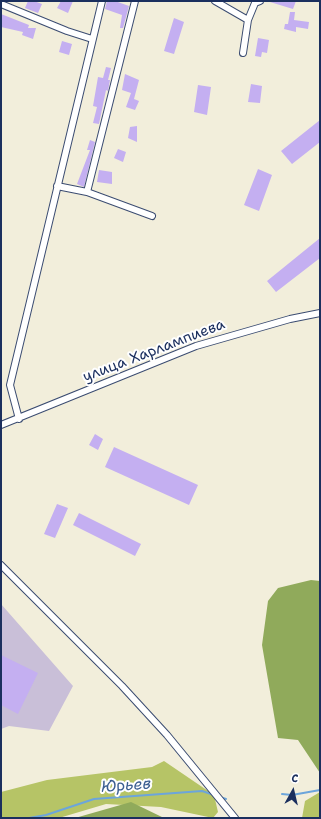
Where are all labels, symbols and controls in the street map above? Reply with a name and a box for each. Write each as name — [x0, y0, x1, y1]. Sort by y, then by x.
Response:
street label: улица Харлампиева — [80, 316, 228, 386]
north arrow — [273, 771, 313, 811]
text: С — [290, 771, 299, 787]
water label: Юрьев — [100, 775, 152, 797]

